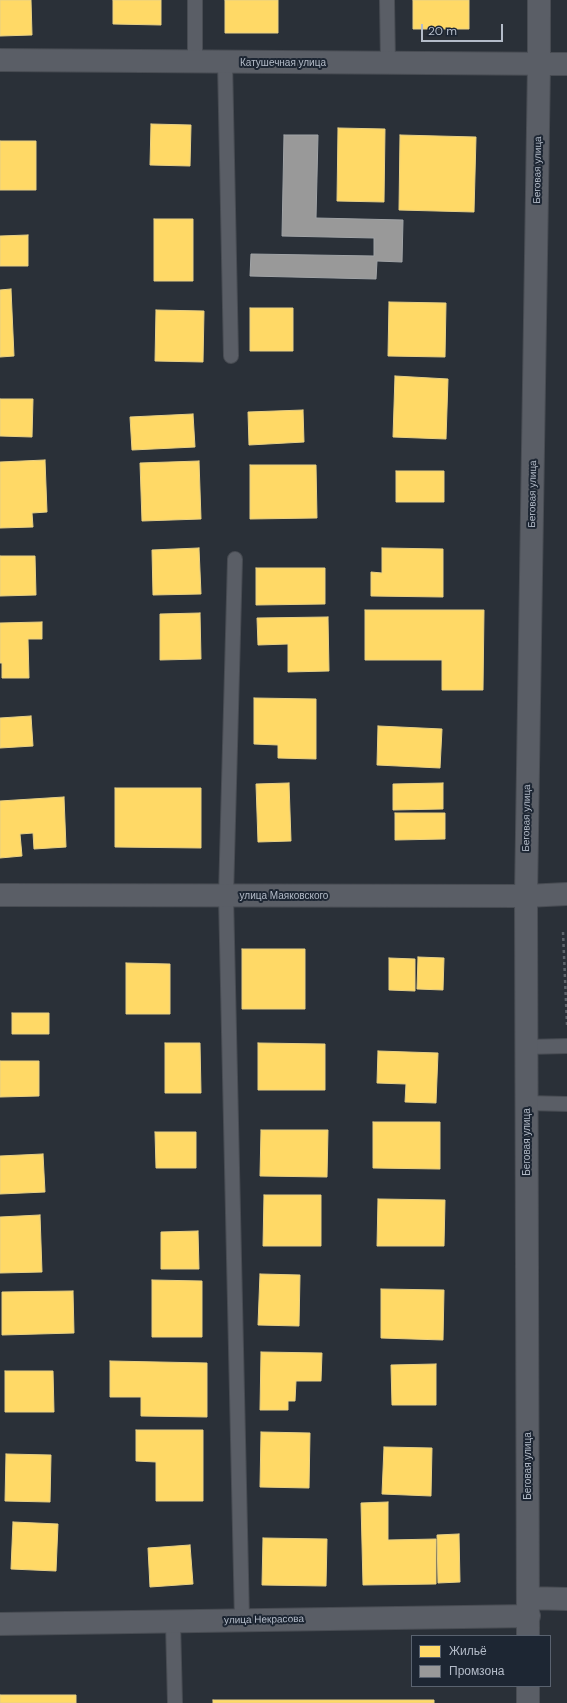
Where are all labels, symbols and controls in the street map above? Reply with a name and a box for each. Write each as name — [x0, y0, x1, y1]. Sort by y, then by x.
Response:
scale bar — [423, 16, 505, 42]
text: 20 m — [428, 23, 457, 39]
street label: Катушечная улица — [240, 57, 326, 69]
street label: Беговая улица — [531, 136, 545, 204]
street label: Беговая улица — [526, 460, 540, 528]
street label: Беговая улица — [520, 784, 534, 852]
street label: улица Маяковского — [240, 890, 328, 902]
street label: Беговая улица — [521, 1108, 533, 1176]
street label: Беговая улица — [522, 1432, 534, 1500]
street label: улица Некрасова — [224, 1613, 304, 1627]
legend — [411, 1635, 551, 1687]
text: Жильё — [449, 1643, 487, 1659]
text: Промзона — [449, 1663, 504, 1679]

